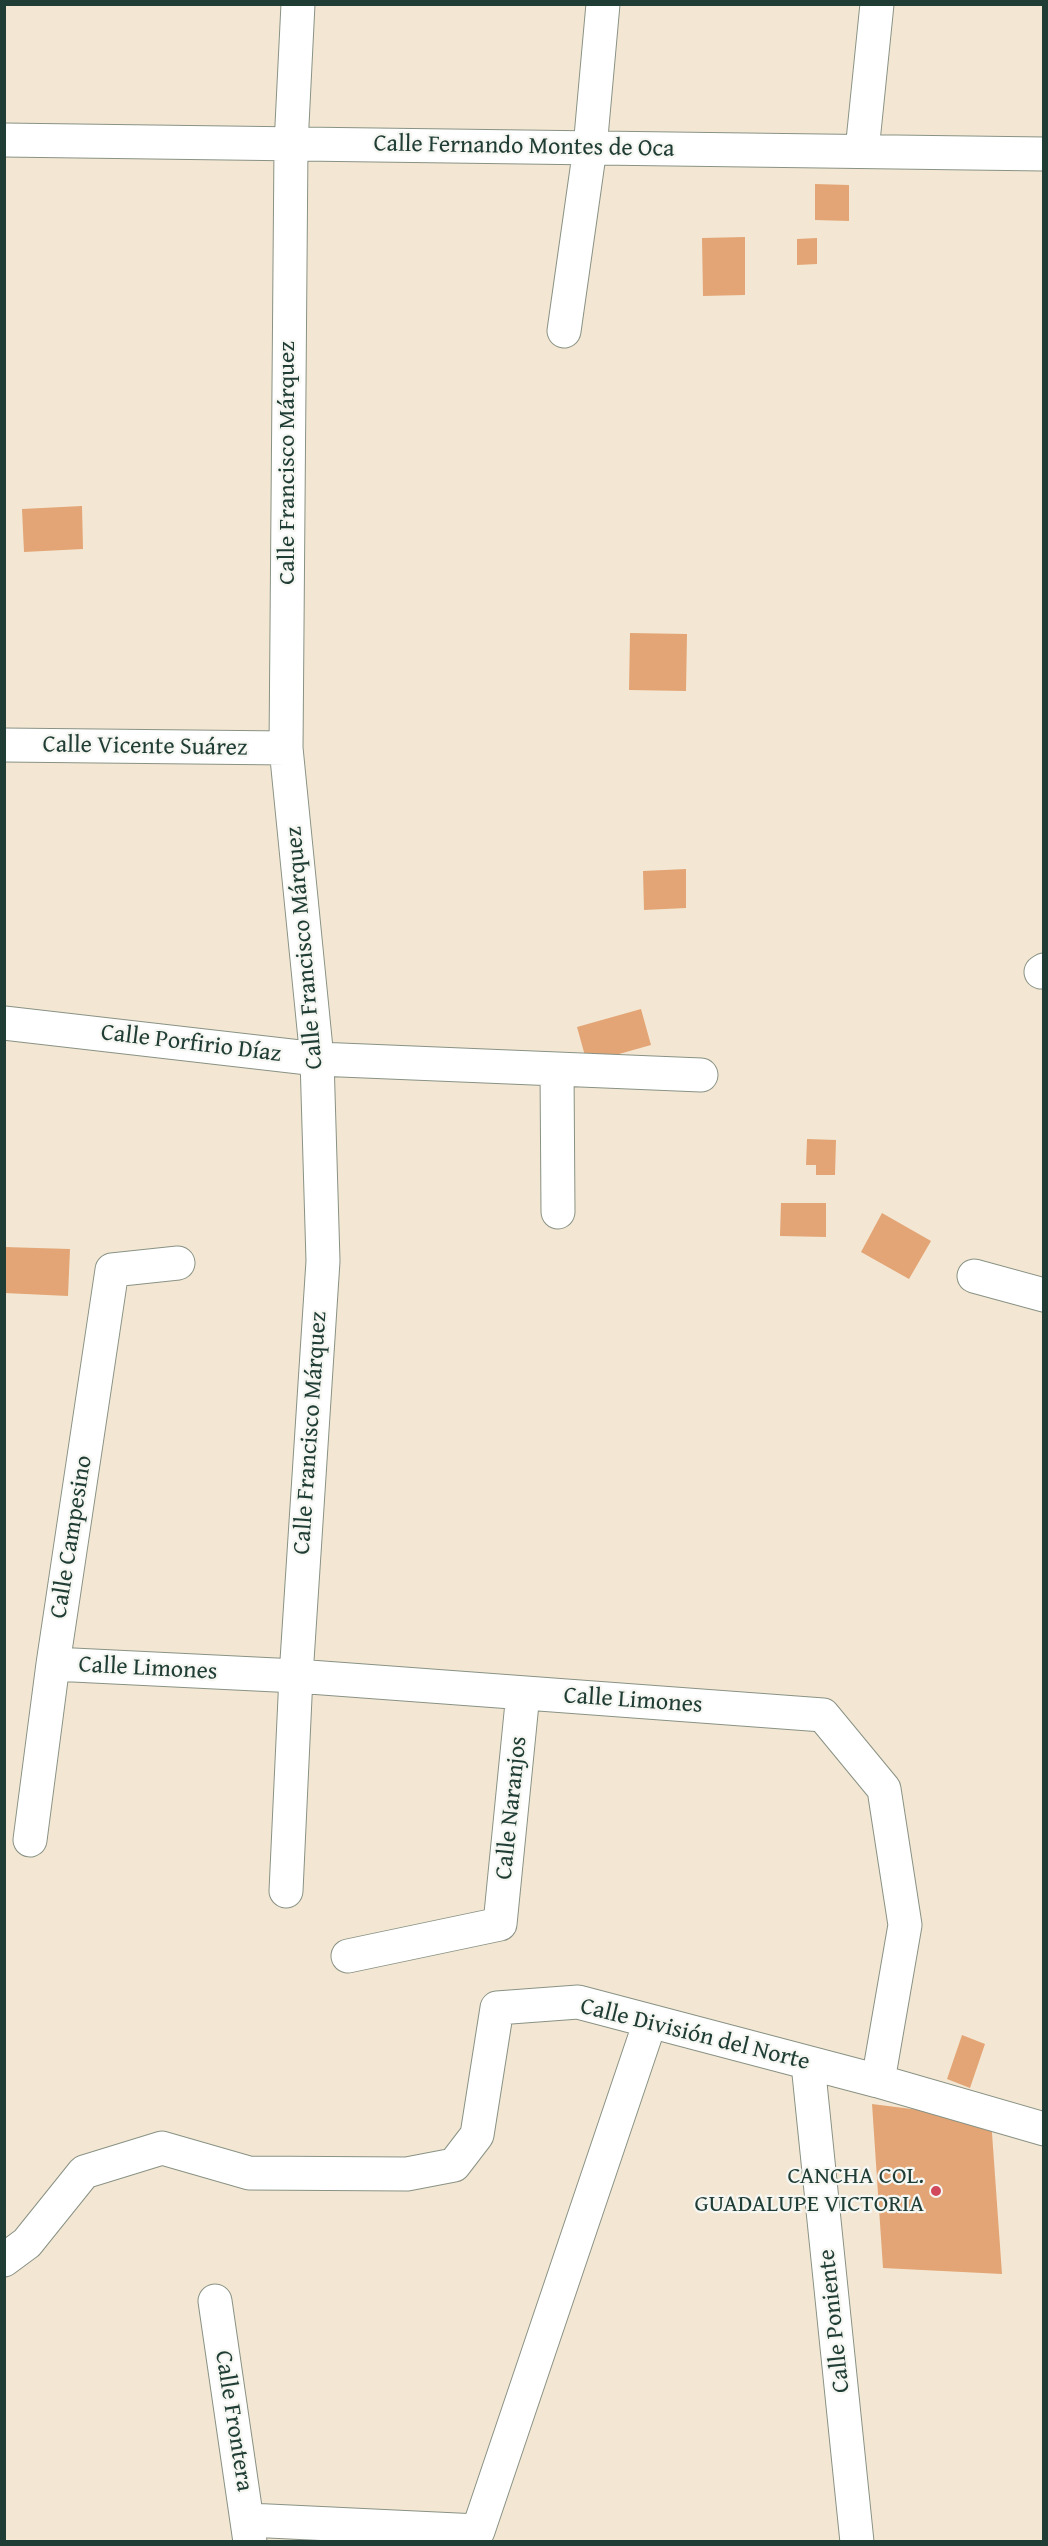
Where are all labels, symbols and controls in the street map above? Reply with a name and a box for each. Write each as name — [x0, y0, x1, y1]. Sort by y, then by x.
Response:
street label: Calle Fernando Montes de Oca — [373, 130, 675, 164]
street label: Calle Francisco Márquez — [274, 341, 302, 585]
street label: Calle Vicente Suárez — [42, 731, 248, 763]
street label: Calle Francisco Márquez — [280, 825, 330, 1071]
street label: Calle Porfirio Díaz — [99, 1019, 283, 1069]
street label: Calle Francisco Márquez — [288, 1310, 334, 1556]
street label: Calle Campesino — [45, 1453, 99, 1621]
street label: Calle Limones — [78, 1651, 218, 1687]
street label: Calle Limones — [563, 1682, 703, 1720]
street label: Calle Naranjos — [490, 1735, 534, 1881]
street label: Calle División del Norte — [577, 1993, 813, 2077]
place label: CANCHA COL. GUADALUPE VICTORIA — [694, 2163, 924, 2219]
marker: CANCHA COL. GUADALUPE VICTORIA — [929, 2184, 943, 2198]
street label: Calle Poniente — [813, 2248, 857, 2394]
street label: Calle Frontera — [208, 2349, 258, 2493]

